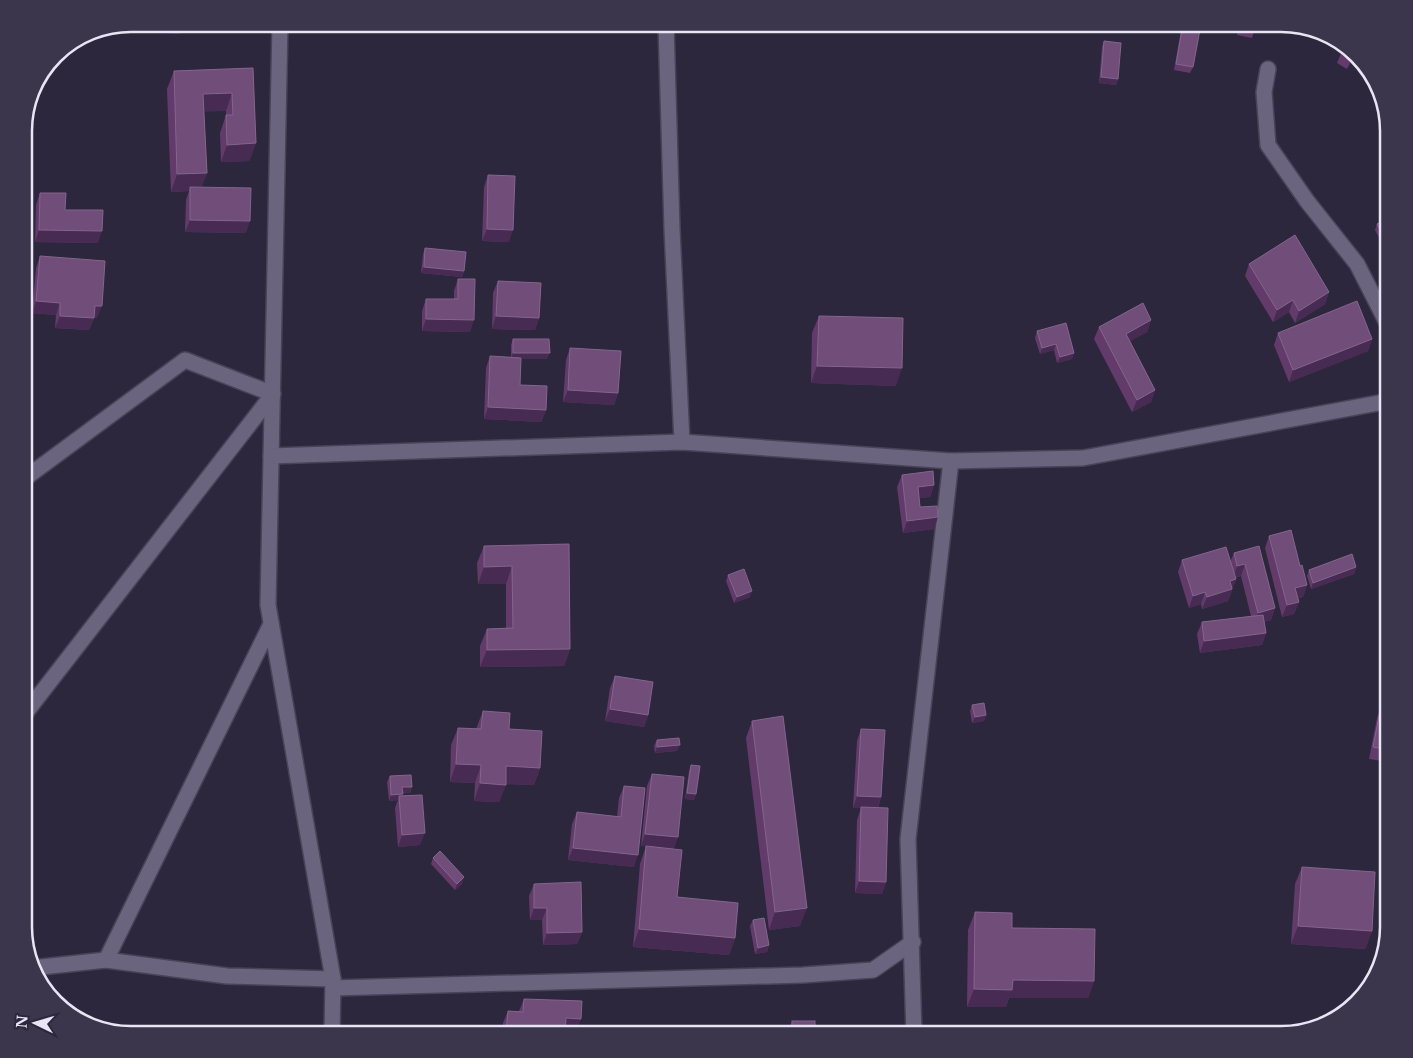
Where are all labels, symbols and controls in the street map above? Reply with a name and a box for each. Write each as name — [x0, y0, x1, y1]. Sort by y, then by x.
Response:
north arrow — [10, 998, 60, 1048]
text: N — [13, 1015, 32, 1029]

